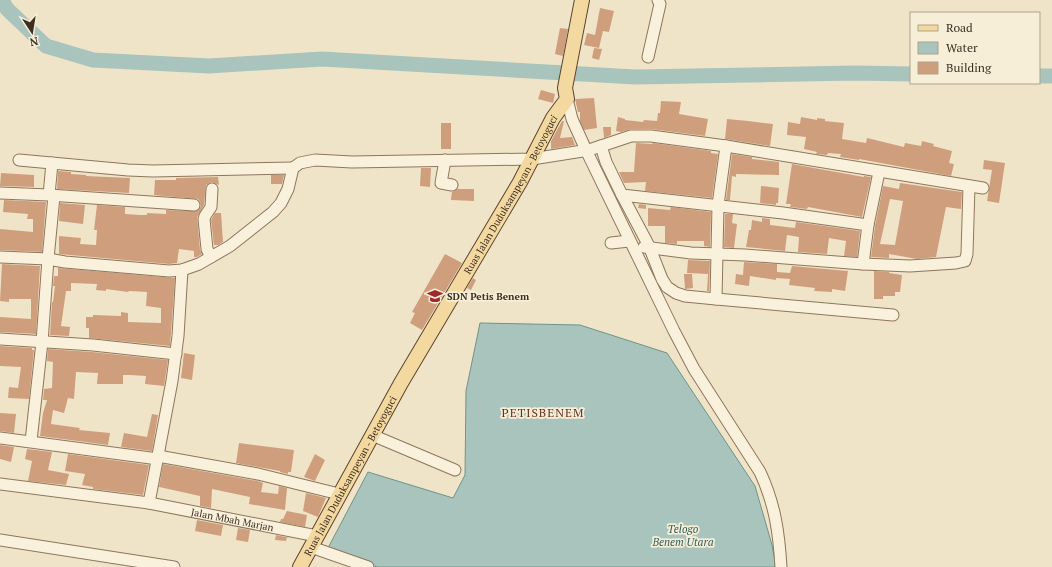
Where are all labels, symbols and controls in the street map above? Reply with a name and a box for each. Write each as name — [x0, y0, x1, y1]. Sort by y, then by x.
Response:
north arrow — [12, 12, 52, 52]
legend — [910, 12, 1040, 84]
text: Road — [946, 20, 973, 35]
text: N — [28, 34, 40, 50]
text: Water — [946, 40, 978, 55]
text: Building — [946, 60, 992, 75]
street label: Ruas Jalan Duduksampeyan - Betoyoguci — [461, 112, 560, 276]
school or university icon: SDN Petis Benem — [426, 287, 444, 305]
place label: SDN Petis Benem — [447, 290, 530, 303]
street label: Ruas Jalan Duduksampeyan - Betoyoguci — [301, 394, 399, 558]
district label: PETISBENEM — [502, 405, 584, 420]
street label: Jalan Mbah Marjan — [190, 505, 275, 534]
water label: Telogo Benem Utara — [651, 522, 714, 549]

